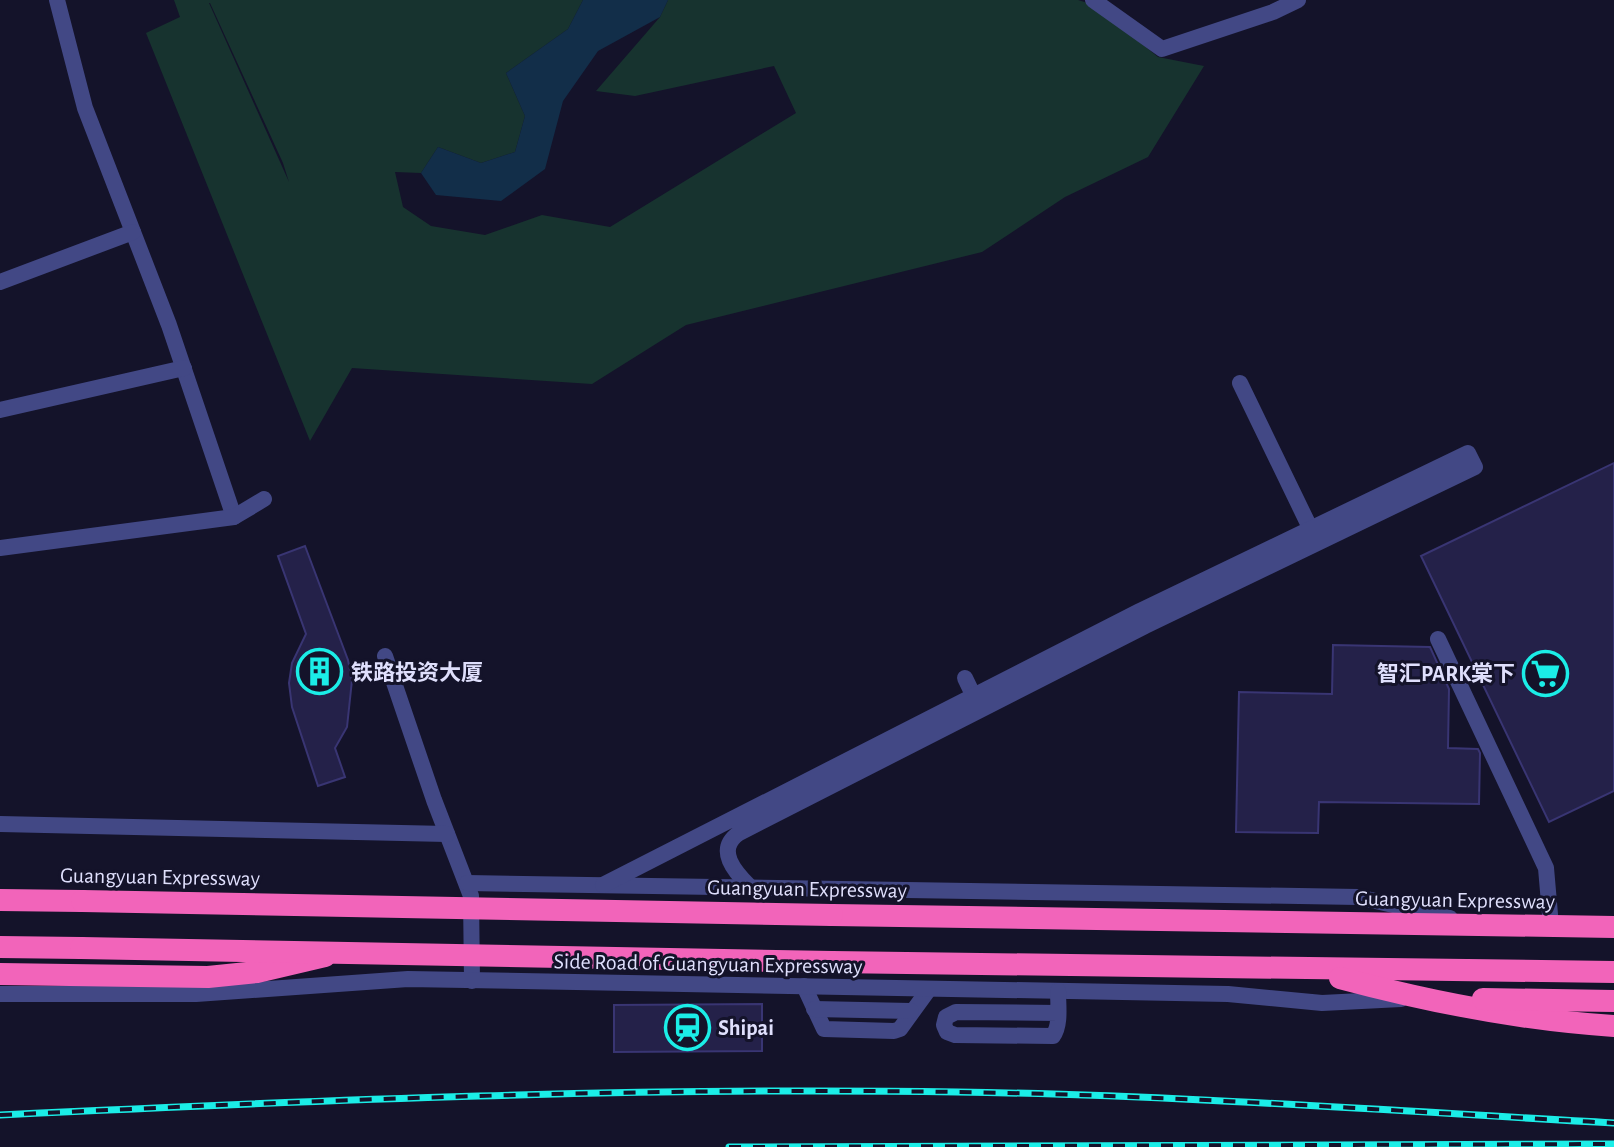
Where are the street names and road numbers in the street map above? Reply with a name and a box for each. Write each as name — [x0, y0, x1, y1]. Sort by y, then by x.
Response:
street label: Guangyuan Expressway — [60, 864, 261, 890]
street label: Guangyuan Expressway — [707, 876, 908, 902]
street label: Guangyuan Expressway — [1355, 887, 1556, 913]
street label: Side Road of Guangyuan Expressway — [553, 950, 863, 978]

